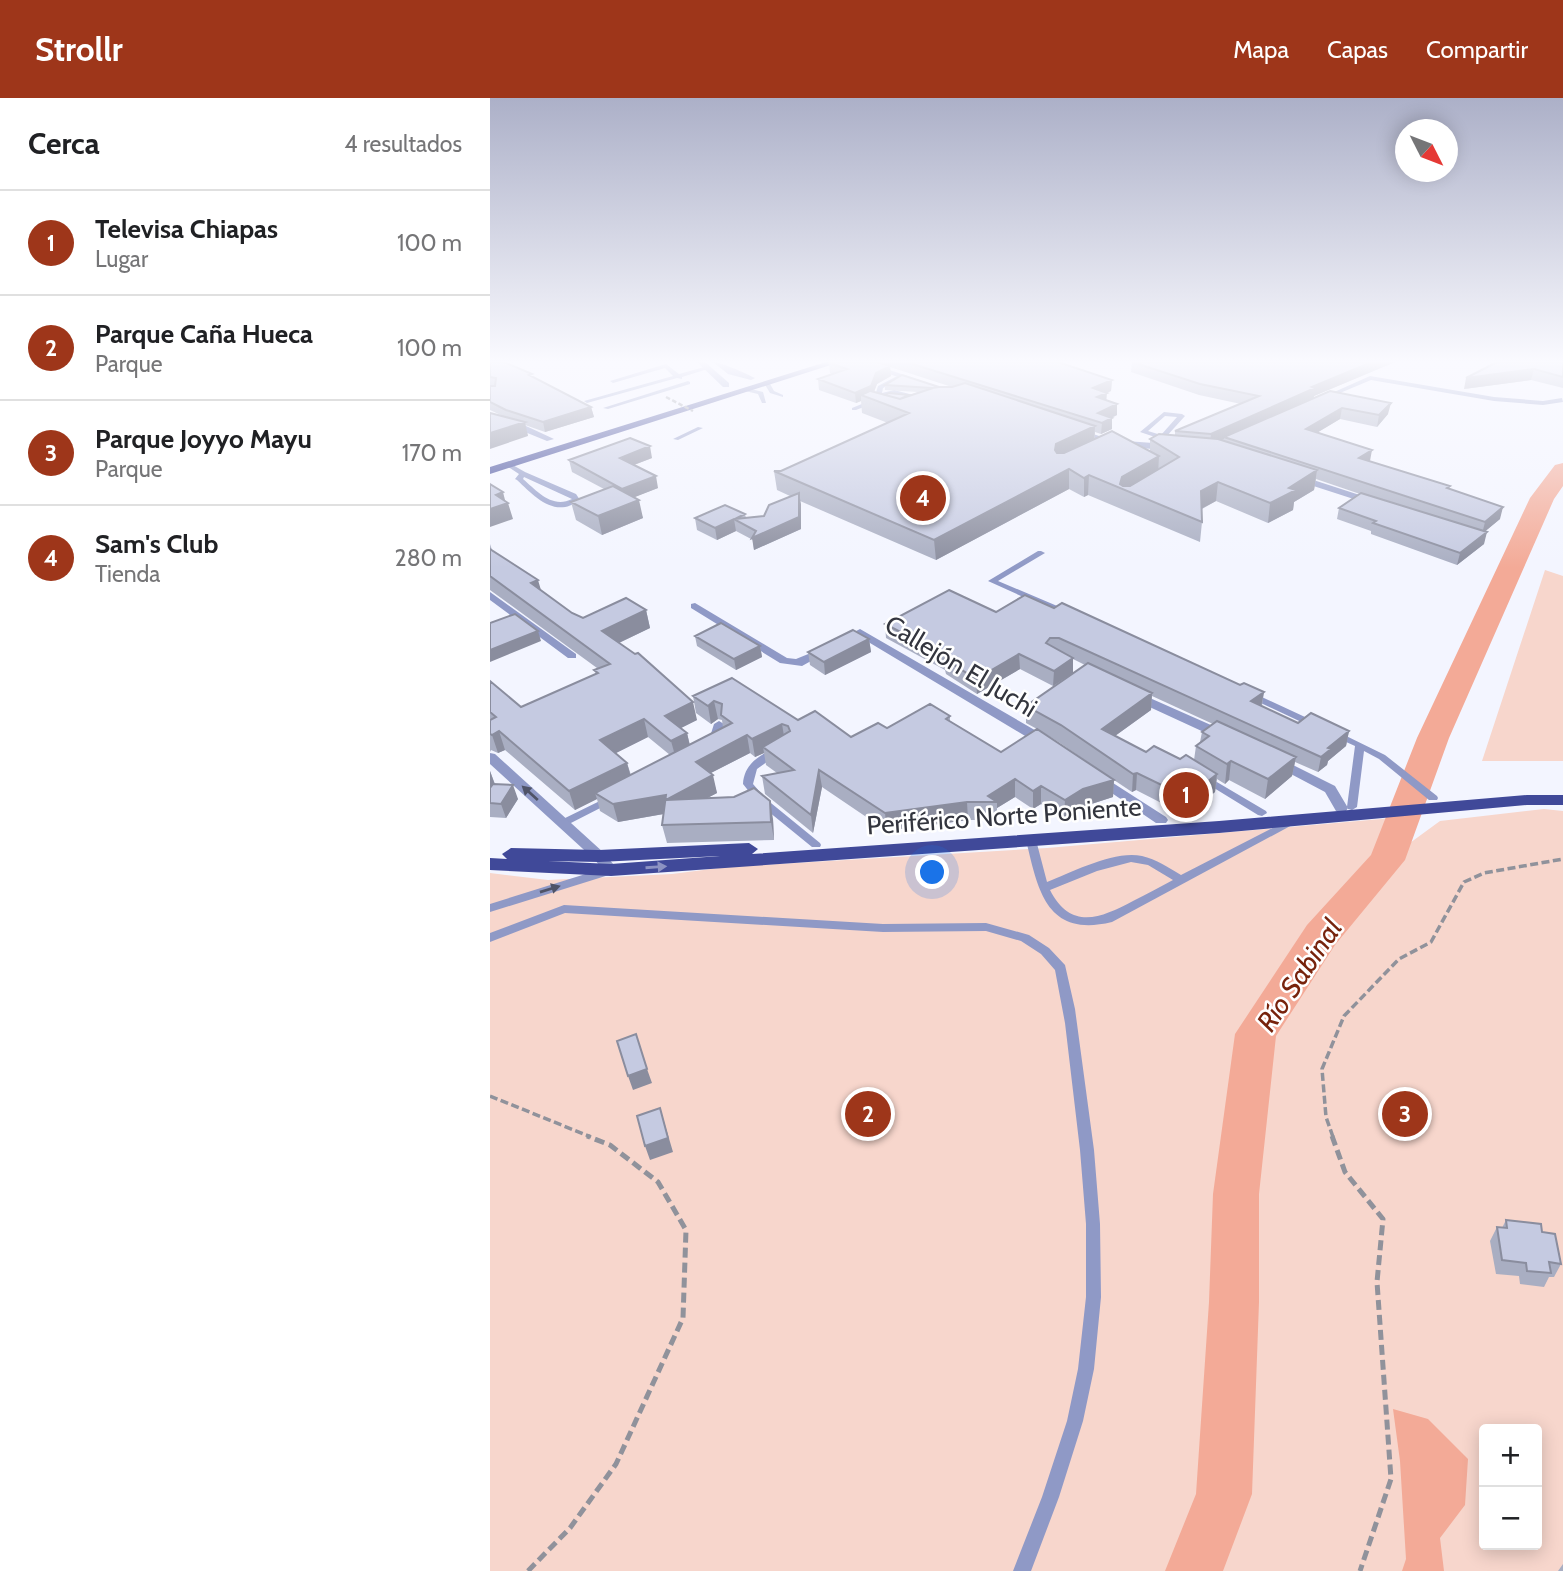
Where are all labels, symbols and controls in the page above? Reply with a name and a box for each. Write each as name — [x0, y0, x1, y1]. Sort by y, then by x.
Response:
text: Strollr — [35, 29, 123, 69]
text: Mapa — [1233, 35, 1289, 64]
text: Capas — [1327, 35, 1388, 64]
text: Compartir — [1426, 35, 1528, 64]
north arrow — [1395, 119, 1458, 182]
text: Cerca — [28, 125, 100, 162]
text: 4 resultados — [344, 130, 462, 158]
text: Televisa Chiapas — [95, 213, 278, 245]
text: 1 — [47, 229, 55, 257]
text: 100 m — [397, 229, 462, 257]
text: Lugar — [95, 245, 148, 273]
text: Parque Caña Hueca — [95, 318, 313, 350]
text: 2 — [45, 334, 57, 362]
text: 100 m — [397, 334, 462, 362]
text: Parque — [95, 350, 162, 378]
text: Parque Joyyo Mayu — [95, 423, 312, 455]
text: 3 — [45, 439, 57, 467]
text: 170 m — [402, 439, 462, 467]
text: Parque — [95, 455, 162, 483]
pin: 4 — [900, 472, 946, 524]
text: Sam's Club — [95, 528, 218, 560]
text: 4 — [44, 544, 58, 572]
text: 280 m — [395, 544, 462, 572]
text: Tienda — [95, 560, 160, 588]
street label: Callejón El Juchi — [879, 608, 1043, 724]
pin: 1 — [1163, 769, 1209, 821]
one-way arrow — [522, 786, 539, 802]
street label: Periférico Norte Poniente — [865, 790, 1143, 842]
your location — [915, 855, 949, 889]
one-way arrow — [645, 861, 667, 872]
one-way arrow — [540, 883, 561, 894]
water label: Río Sabinal — [1249, 912, 1349, 1038]
pin: 2 — [845, 1088, 891, 1140]
pin: 3 — [1382, 1088, 1428, 1140]
map controls — [1479, 1424, 1542, 1550]
button: + — [1479, 1424, 1542, 1487]
button: − — [1479, 1487, 1542, 1550]

